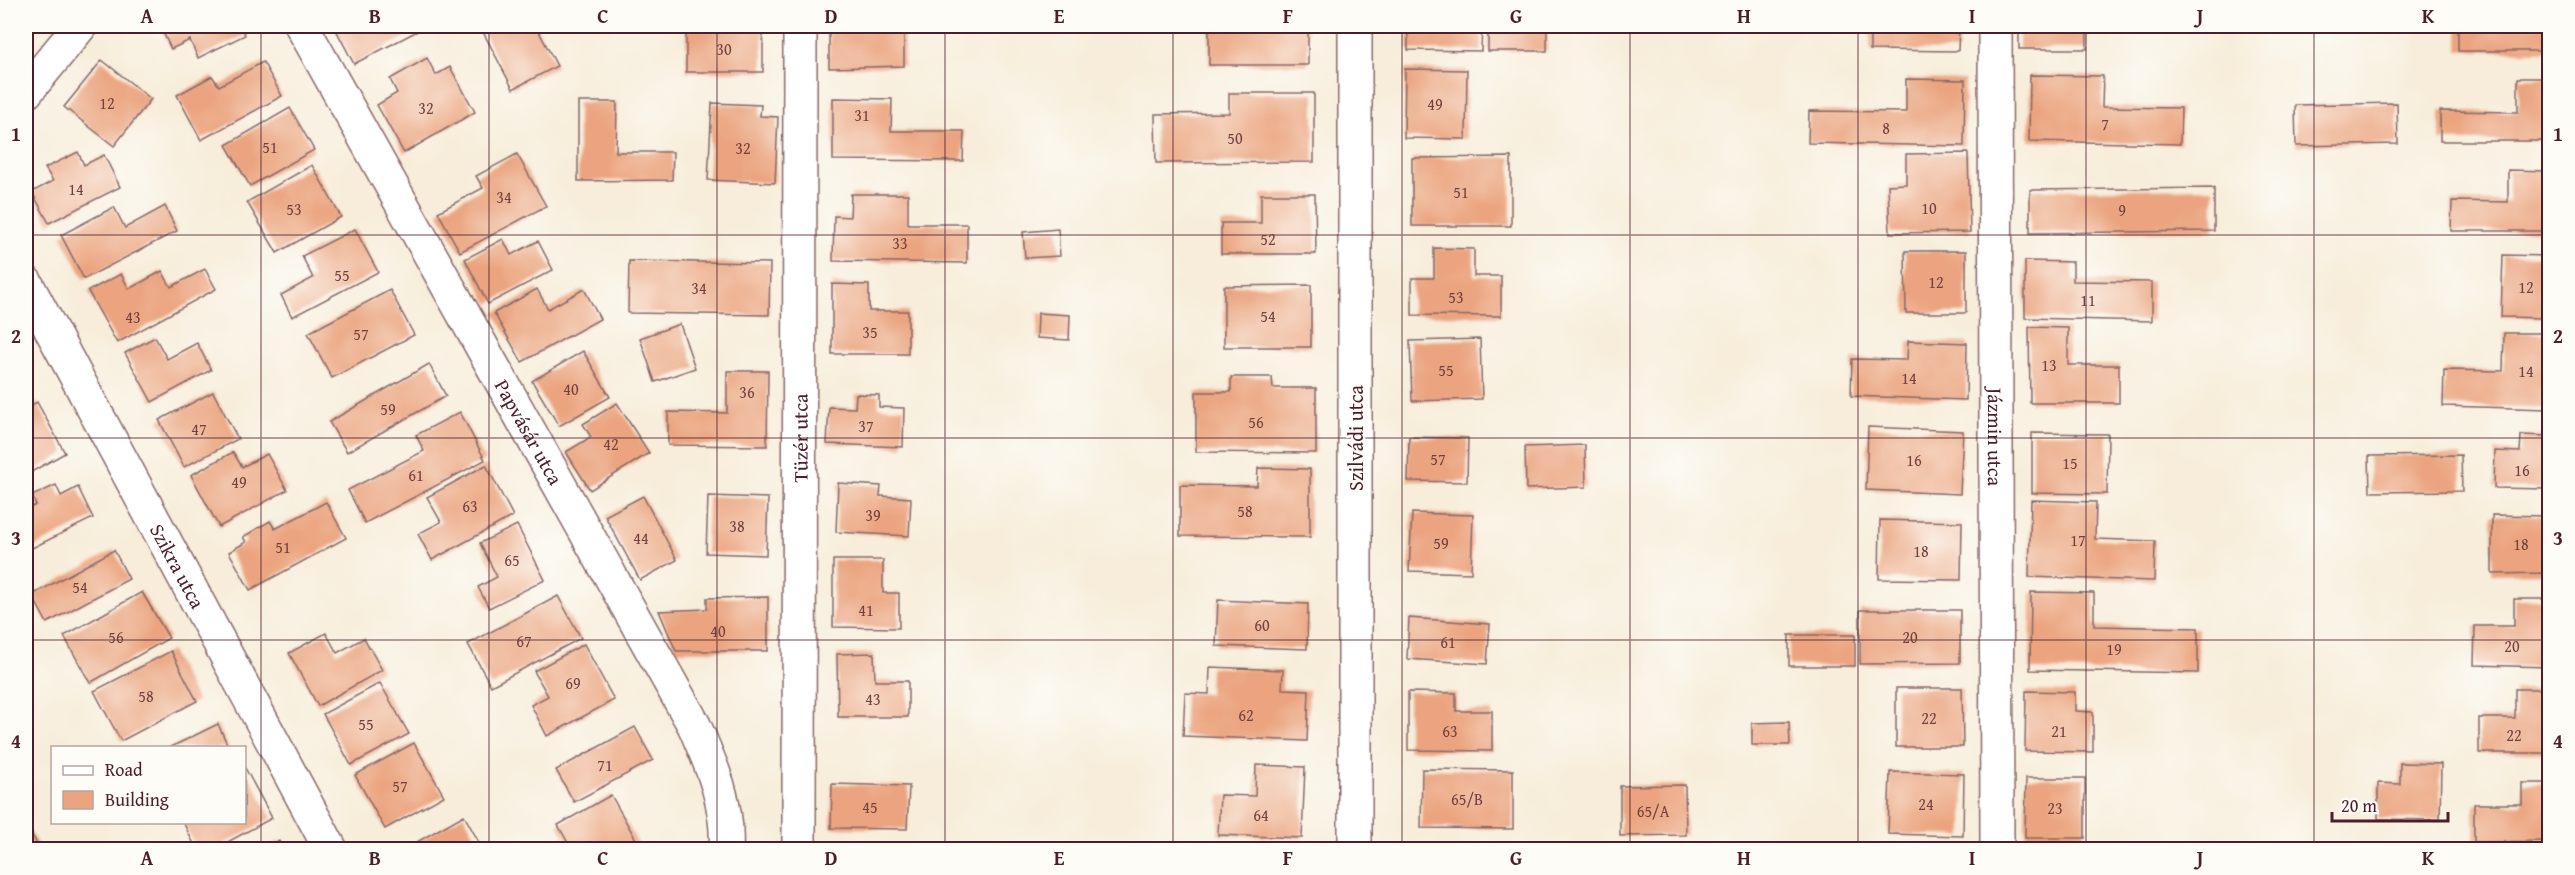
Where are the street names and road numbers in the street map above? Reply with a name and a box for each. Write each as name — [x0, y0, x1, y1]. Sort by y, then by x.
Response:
street label: Papvásár utca — [488, 374, 571, 490]
street label: Szilvádi utca — [1341, 384, 1370, 491]
street label: Jázmin utca — [1981, 385, 2011, 487]
street label: Tüzér utca — [785, 393, 814, 483]
street label: Szikra utca — [143, 518, 213, 614]

